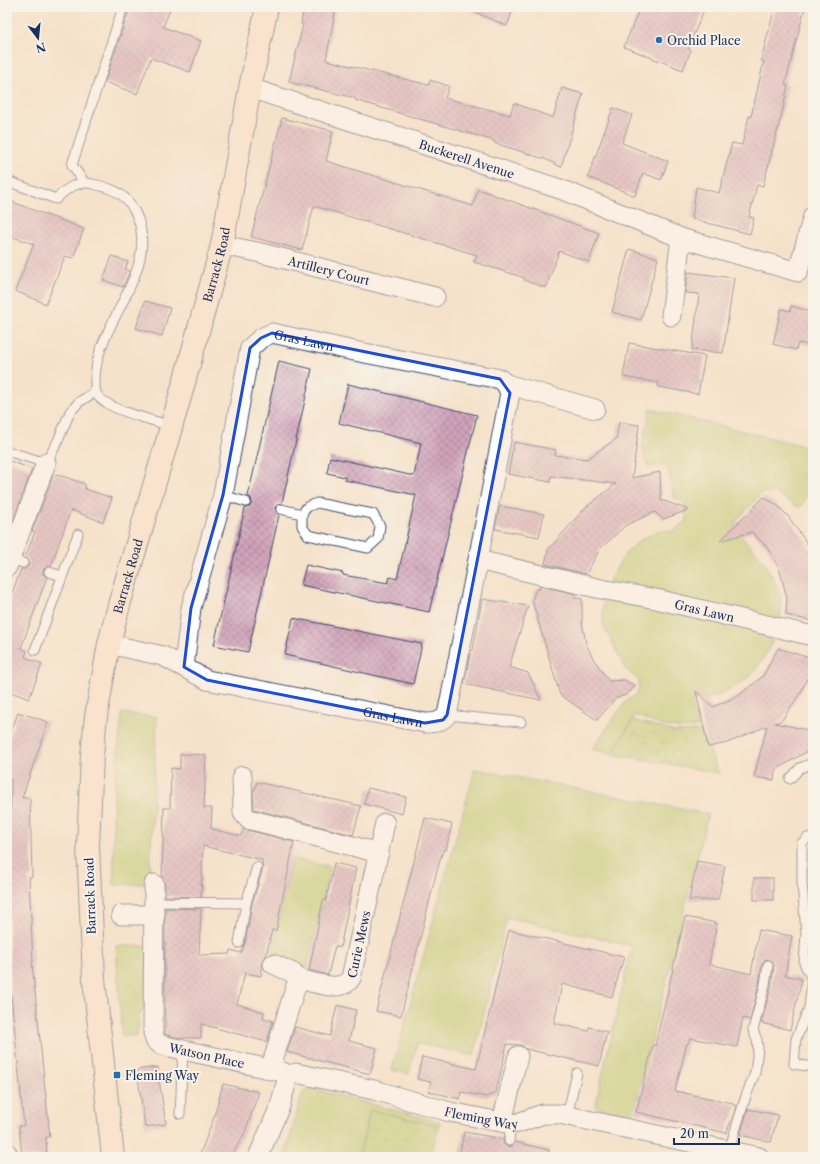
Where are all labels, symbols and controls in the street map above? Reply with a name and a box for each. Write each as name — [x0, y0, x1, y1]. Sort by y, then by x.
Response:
north arrow — [18, 18, 58, 58]
place label: Orchid Place — [667, 33, 741, 48]
marker: Orchid Place — [654, 35, 664, 45]
text: N — [34, 40, 47, 56]
street label: Buckerell Avenue — [417, 136, 517, 181]
street label: Barrack Road — [199, 225, 233, 304]
street label: Artillery Court — [286, 252, 372, 288]
street label: Gras Lawn — [273, 326, 336, 354]
street label: Barrack Road — [110, 536, 146, 615]
street label: Gras Lawn — [673, 596, 736, 625]
street label: Gras Lawn — [362, 703, 425, 730]
street label: Barrack Road — [81, 857, 99, 935]
street label: Curie Mews — [344, 909, 373, 979]
street label: Watson Place — [167, 1039, 246, 1071]
place label: Fleming Way — [125, 1068, 200, 1083]
marker: Fleming Way — [112, 1070, 122, 1080]
street label: Fleming Way — [443, 1103, 519, 1132]
scale bar — [674, 1120, 739, 1146]
text: 20 m — [680, 1126, 709, 1141]

